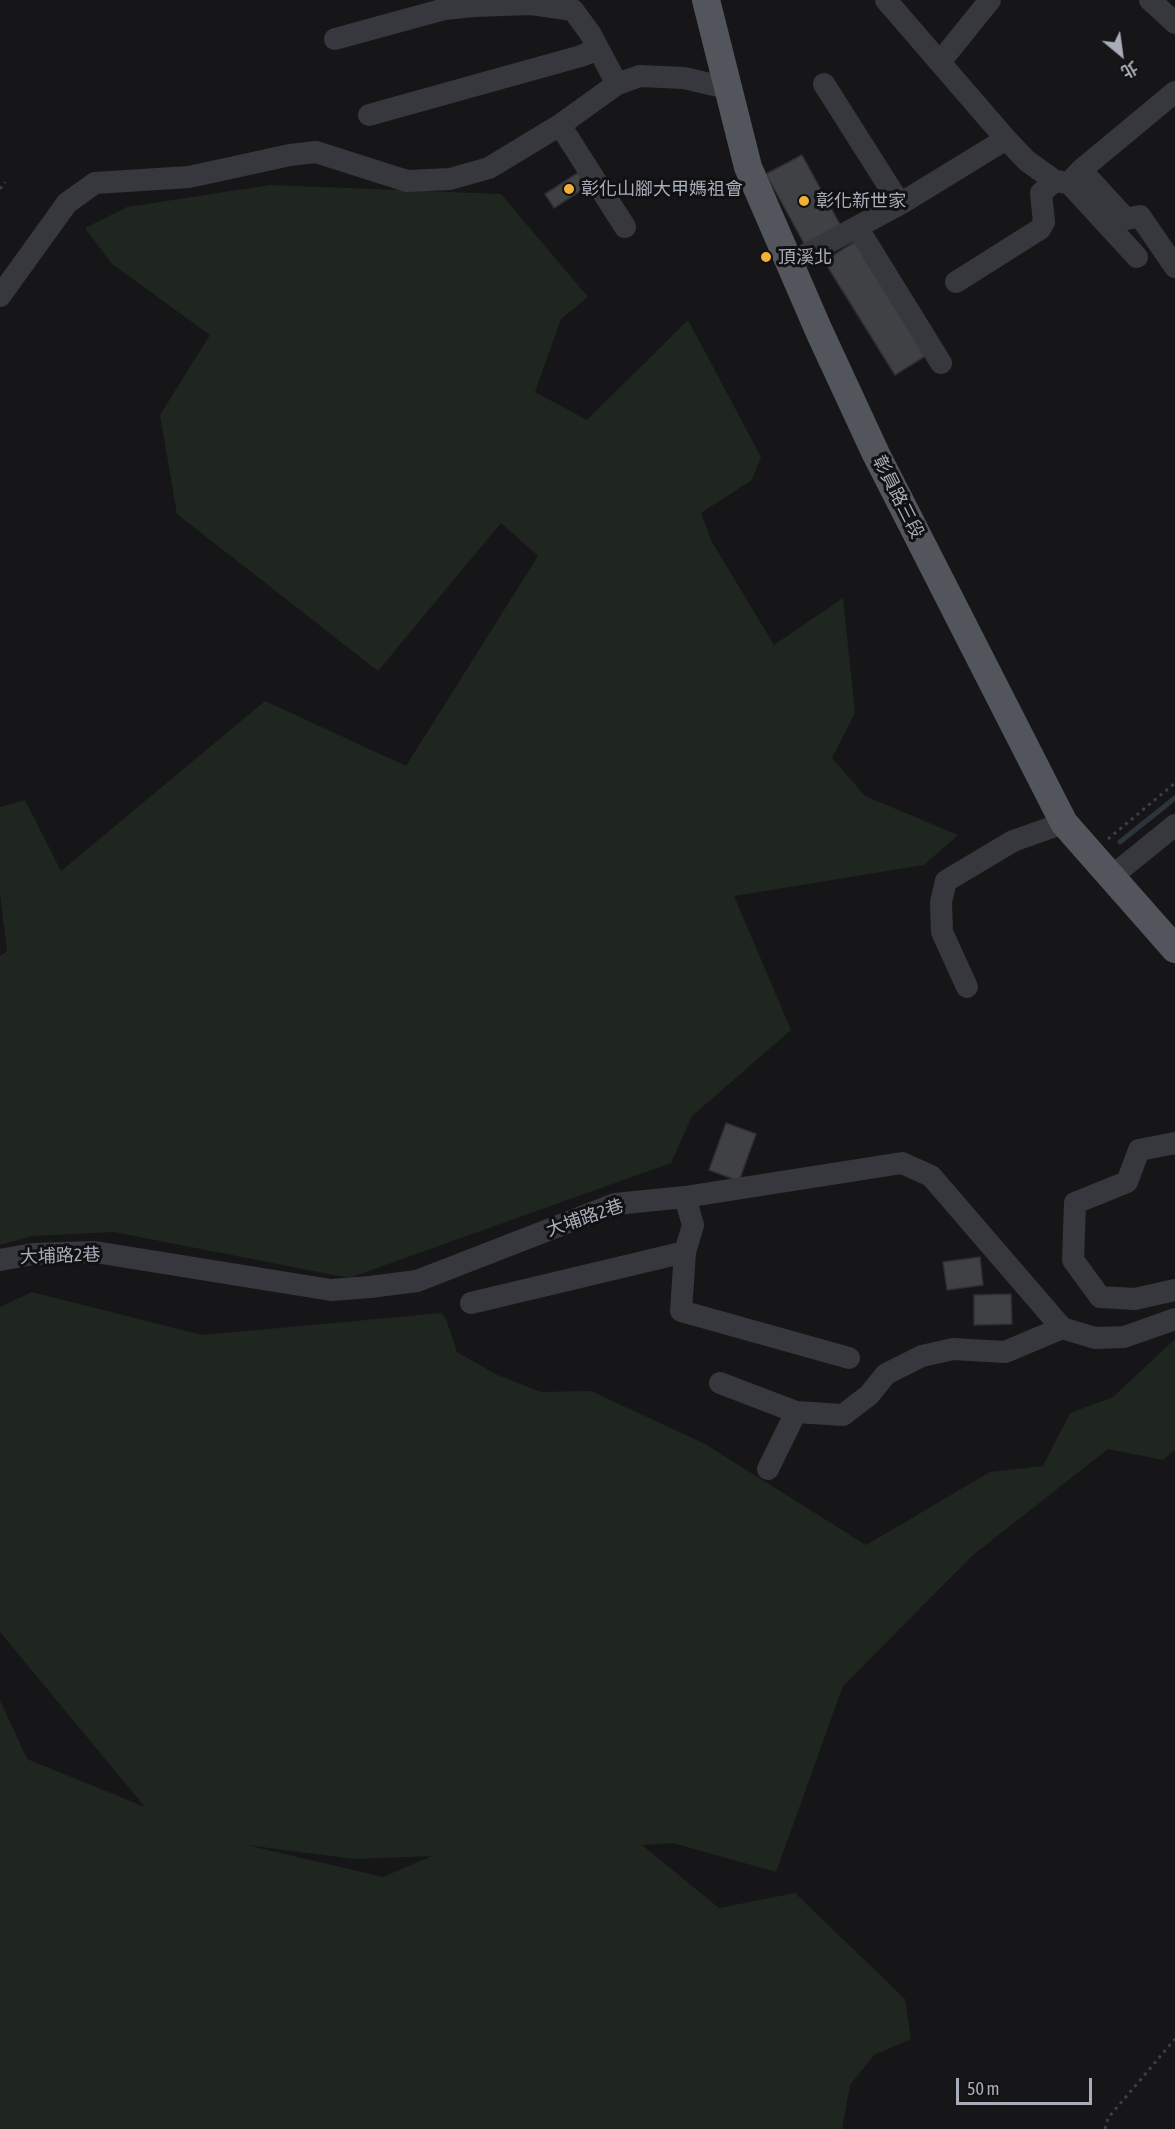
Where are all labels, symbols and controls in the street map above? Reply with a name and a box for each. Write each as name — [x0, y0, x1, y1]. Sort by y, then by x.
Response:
north arrow — [1091, 24, 1151, 84]
text: 北 — [1118, 58, 1141, 81]
place label: 彰化山腳大甲媽祖會 — [581, 178, 743, 200]
marker: 彰化山腳大甲媽祖會 — [562, 182, 576, 196]
place label: 彰化新世家 — [816, 190, 906, 212]
marker: 彰化新世家 — [797, 194, 811, 208]
place label: 頂溪北 — [778, 246, 832, 268]
marker: 頂溪北 — [759, 250, 773, 264]
street label: 彰員路三段 — [868, 452, 928, 542]
street label: 大埔路2巷 — [543, 1195, 627, 1241]
street label: 大埔路2巷 — [19, 1244, 101, 1268]
scale bar — [959, 2066, 1096, 2104]
text: 50 m — [967, 2078, 999, 2099]

